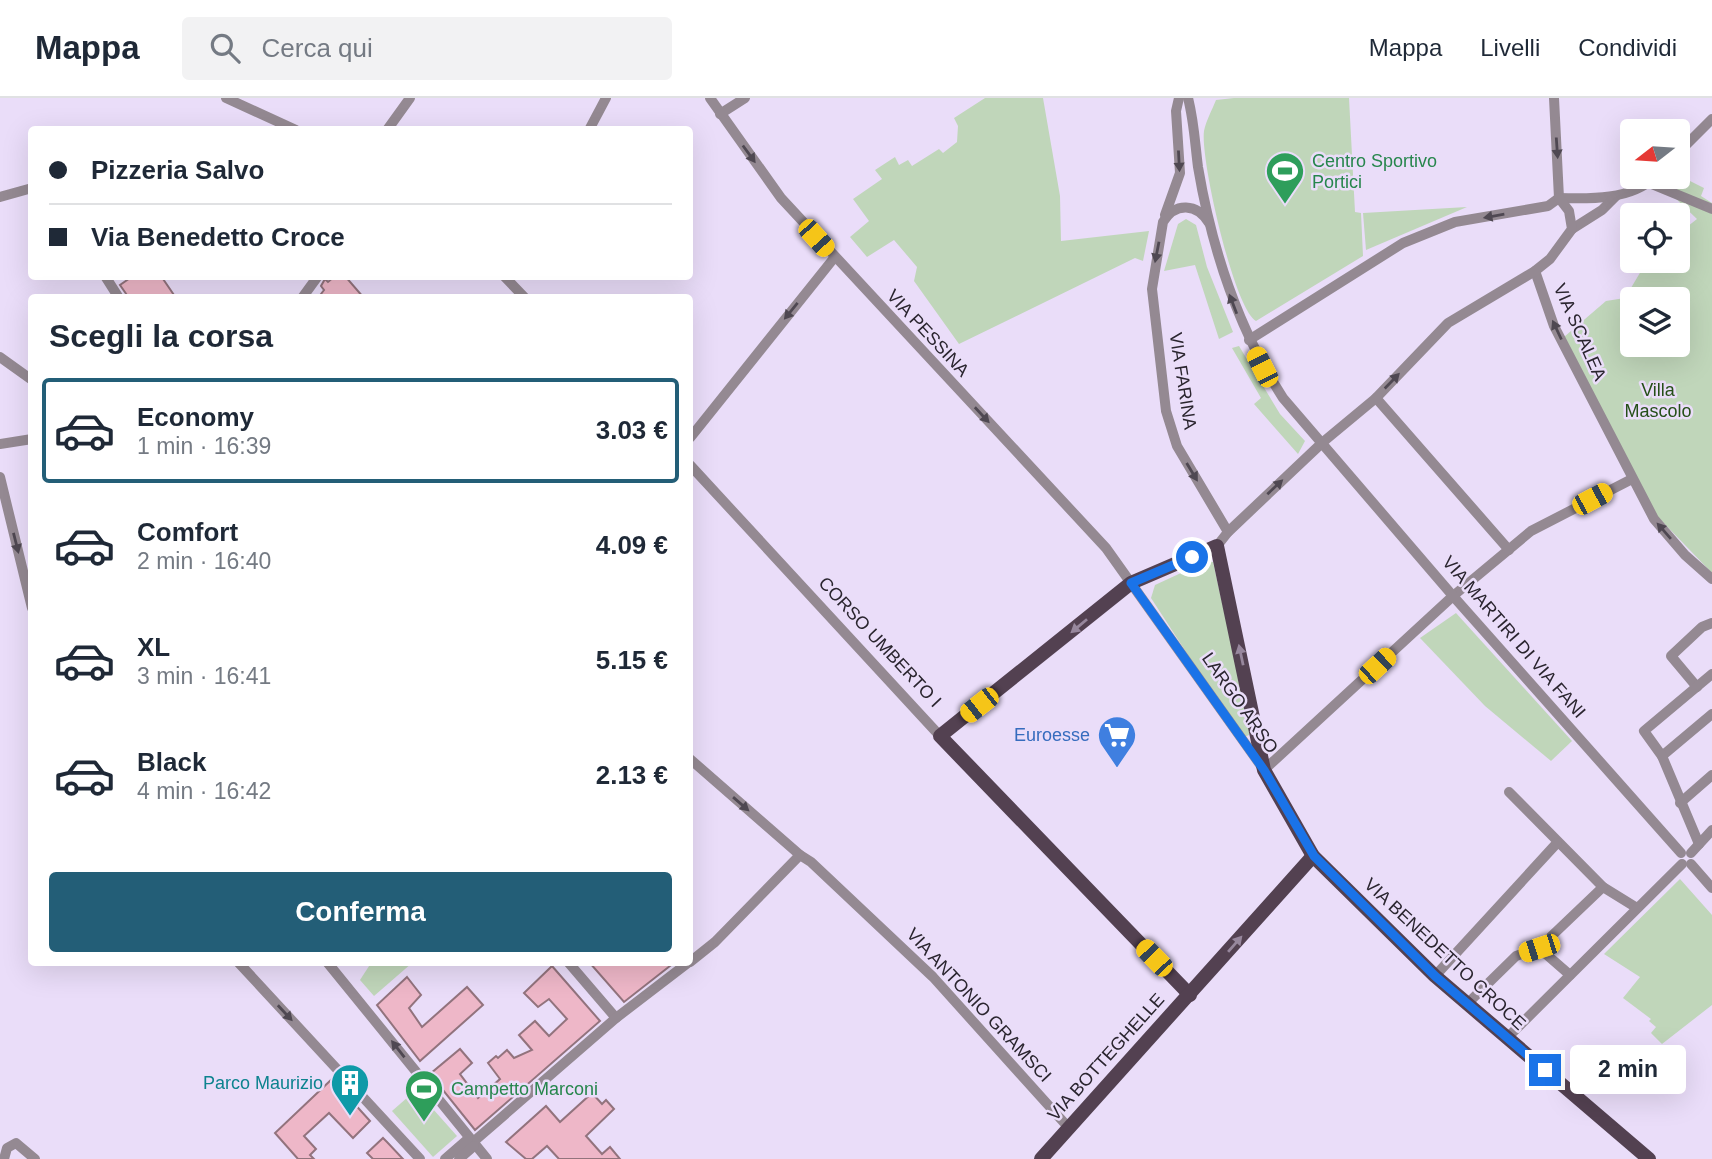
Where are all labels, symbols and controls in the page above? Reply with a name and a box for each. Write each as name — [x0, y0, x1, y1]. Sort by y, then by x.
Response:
search box — [182, 17, 672, 80]
text: Mappa — [35, 29, 140, 66]
icon: search — [206, 29, 244, 67]
text: Cerca qui — [262, 33, 373, 63]
text: Mappa — [1369, 34, 1442, 61]
text: Livelli — [1480, 34, 1540, 61]
text: Condividi — [1578, 34, 1677, 61]
north arrow — [1620, 119, 1690, 189]
map controls — [1620, 119, 1690, 357]
one-way arrow — [1552, 137, 1563, 159]
one-way arrow — [742, 145, 756, 163]
one-way arrow — [1174, 150, 1185, 172]
sports icon: Centro Sportivo Portici — [1264, 150, 1306, 205]
place label: Centro Sportivo Portici — [1312, 151, 1437, 192]
text: Pizzeria Salvo — [91, 155, 264, 185]
button: locate — [1620, 203, 1690, 273]
one-way arrow — [1483, 210, 1505, 221]
car — [795, 215, 838, 261]
text: Via Benedetto Croce — [91, 222, 345, 252]
one-way arrow — [1151, 241, 1162, 263]
street label: VIA SCALEA — [1550, 280, 1610, 384]
street label: VIA PESSINA — [883, 286, 973, 380]
button: layers — [1620, 287, 1690, 357]
one-way arrow — [1228, 293, 1239, 314]
one-way arrow — [784, 302, 799, 320]
text: Scegli la corsa — [49, 318, 273, 354]
one-way arrow — [1551, 320, 1563, 340]
street label: VIA FARINA — [1165, 331, 1201, 431]
car — [1244, 344, 1281, 390]
one-way arrow — [1384, 373, 1400, 390]
park label: Villa Mascolo — [1624, 380, 1692, 421]
icon: car — [53, 399, 116, 462]
text: Economy — [137, 402, 254, 432]
one-way arrow — [973, 406, 989, 423]
text: 3.03 € — [596, 415, 668, 445]
text: 1 min · 16:39 — [137, 433, 271, 459]
one-way arrow — [1186, 463, 1198, 482]
one-way arrow — [1266, 480, 1283, 496]
car — [1569, 480, 1616, 518]
icon: car — [53, 514, 116, 577]
text: Comfort — [137, 517, 238, 547]
one-way arrow — [1657, 522, 1672, 539]
text: 4.09 € — [596, 530, 668, 560]
one-way arrow — [11, 532, 22, 554]
route start — [1176, 541, 1208, 573]
text: 2 min · 16:40 — [137, 548, 271, 574]
street label: VIA MARTIRI DI VIA FANI — [1438, 552, 1590, 722]
street label: CORSO UMBERTO I — [815, 573, 945, 711]
one-way arrow — [1070, 618, 1087, 633]
icon: car — [53, 629, 116, 692]
text: XL — [137, 632, 170, 662]
one-way arrow — [1235, 644, 1246, 666]
car — [1355, 644, 1400, 688]
text: 5.15 € — [596, 645, 668, 675]
street label: LARGO ARSO — [1198, 649, 1282, 757]
text: 3 min · 16:41 — [137, 663, 271, 689]
car — [956, 684, 1003, 726]
supermarket icon: Euroesse — [1096, 714, 1138, 769]
place label: Euroesse — [1014, 725, 1090, 745]
icon: car — [53, 744, 116, 807]
text: Black — [137, 747, 206, 777]
text: 2.13 € — [596, 760, 668, 790]
text: 4 min · 16:42 — [137, 778, 271, 804]
one-way arrow — [732, 796, 750, 812]
button: Conferma — [49, 872, 672, 952]
street label: VIA BENEDETTO CROCE — [1360, 874, 1530, 1034]
street label: VIA ANTONIO GRAMSCI — [903, 924, 1055, 1086]
car — [1516, 932, 1563, 964]
one-way arrow — [1227, 935, 1242, 952]
car — [1132, 936, 1177, 980]
street label: VIA BOTTEGHELLE — [1044, 989, 1168, 1125]
one-way arrow — [276, 1004, 292, 1021]
one-way arrow — [391, 1040, 405, 1058]
callout: 2 min — [1570, 1046, 1685, 1094]
route end — [1529, 1054, 1561, 1086]
text: 2 min — [1598, 1056, 1658, 1082]
building icon: Parco Maurizio — [329, 1062, 371, 1117]
sports icon: Campetto Marconi — [403, 1068, 445, 1123]
place label: Parco Maurizio — [203, 1073, 323, 1093]
place label: Campetto Marconi — [451, 1079, 598, 1099]

